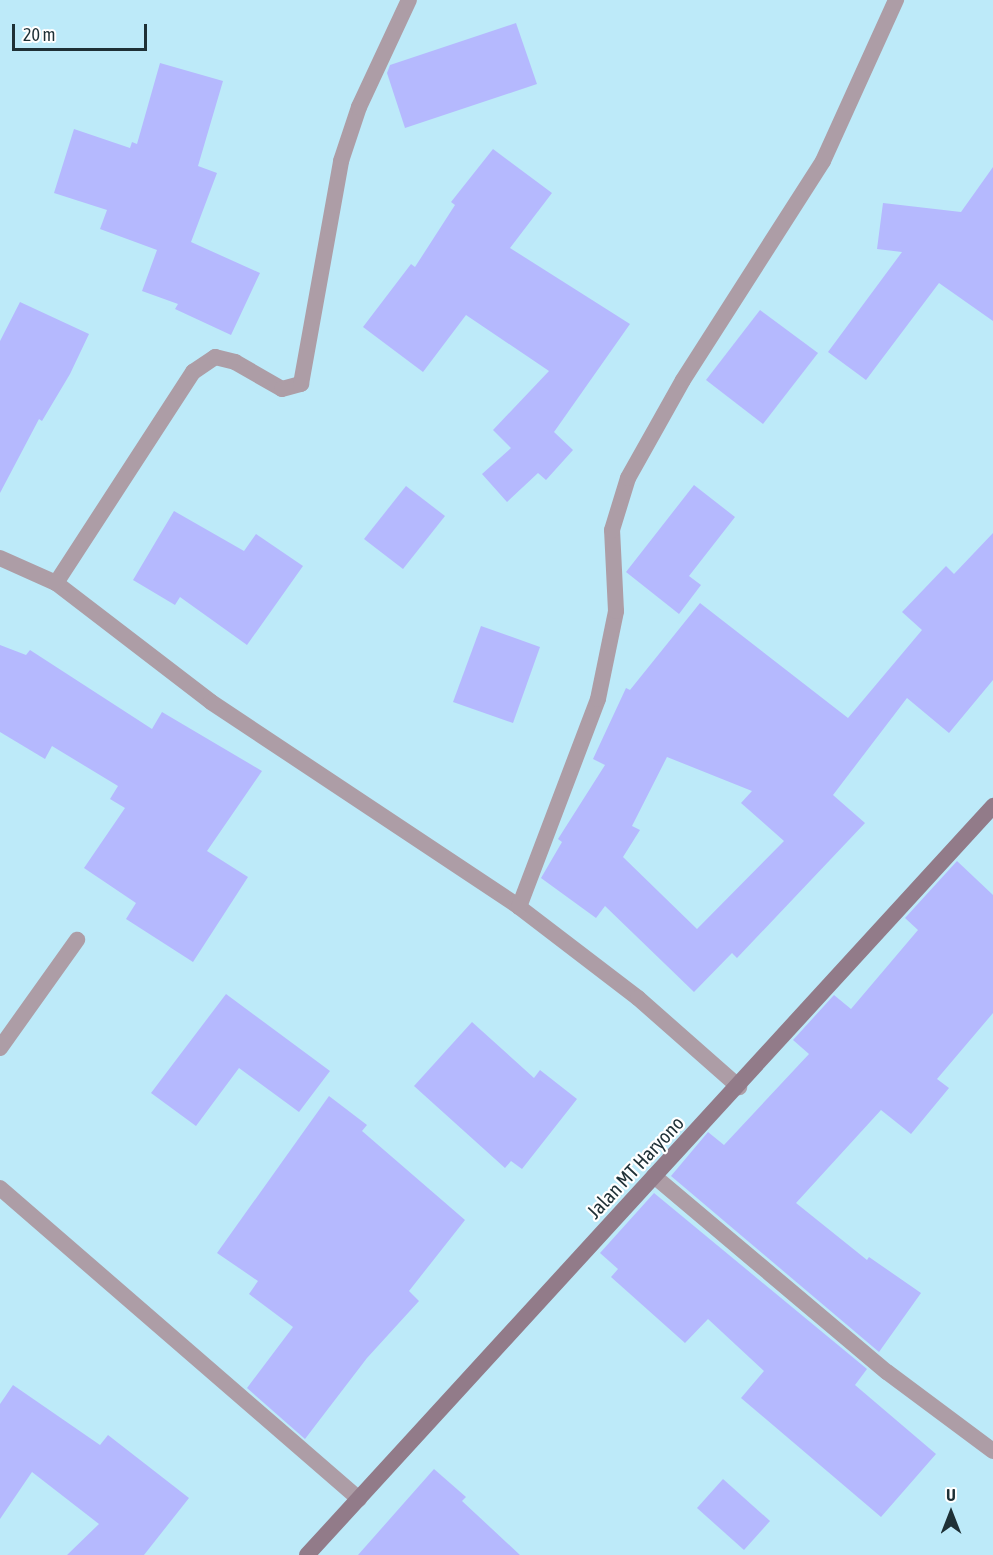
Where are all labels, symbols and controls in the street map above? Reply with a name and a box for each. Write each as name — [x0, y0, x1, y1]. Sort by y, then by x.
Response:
scale bar — [15, 12, 150, 50]
text: 20 m — [23, 24, 55, 45]
street label: Jalan MT Haryono — [582, 1111, 688, 1223]
north arrow — [921, 1483, 981, 1543]
text: U — [946, 1486, 956, 1504]

